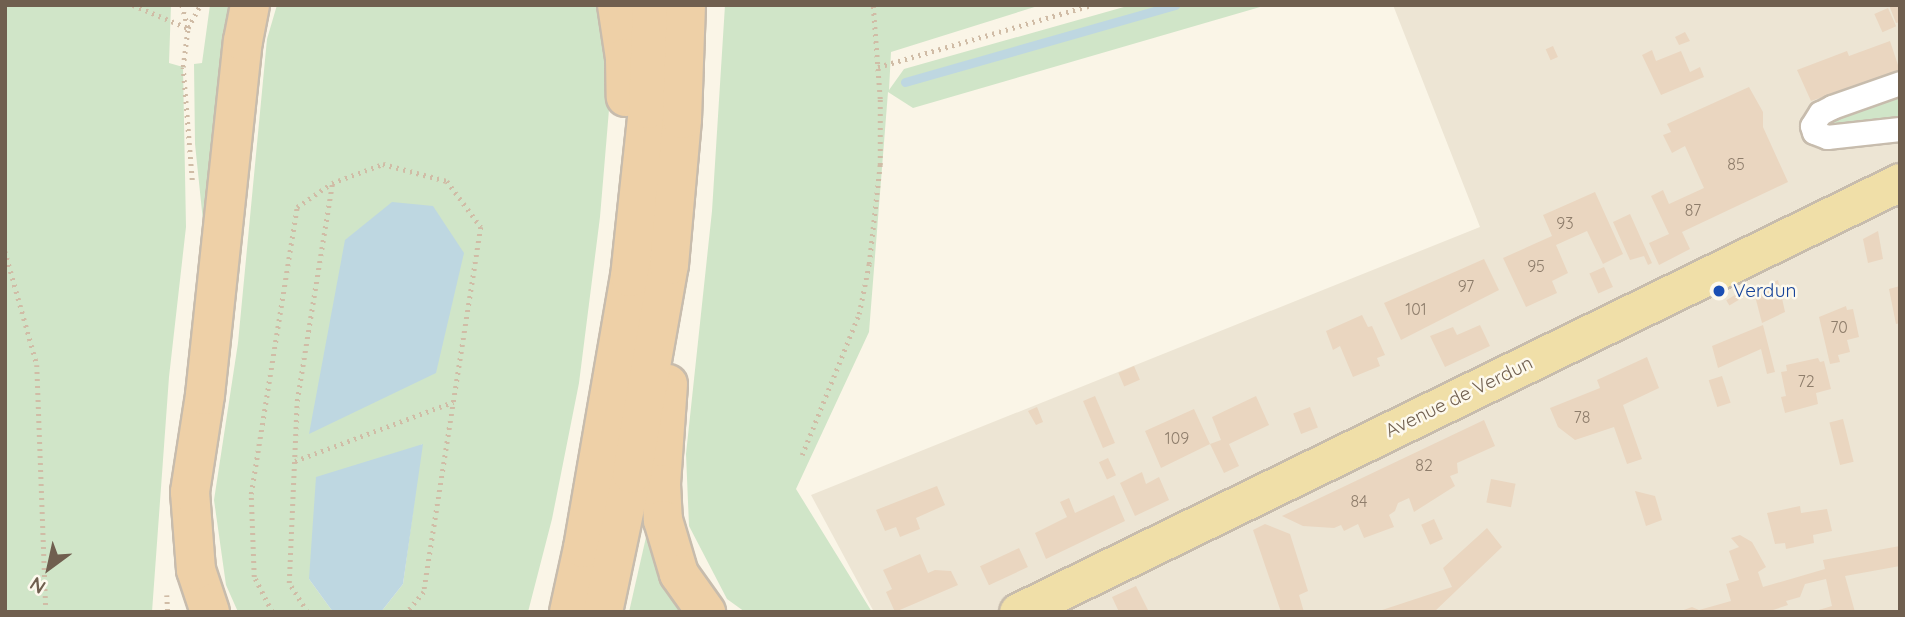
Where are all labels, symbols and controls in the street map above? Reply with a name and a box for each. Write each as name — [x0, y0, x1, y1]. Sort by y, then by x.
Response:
house number: 85 — [1727, 154, 1745, 174]
house number: 87 — [1685, 200, 1701, 220]
house number: 93 — [1556, 213, 1574, 233]
house number: 95 — [1527, 256, 1545, 276]
house number: 97 — [1458, 276, 1474, 296]
place label: Verdun — [1733, 280, 1796, 302]
marker: Verdun — [1711, 283, 1727, 299]
house number: 101 — [1405, 299, 1427, 319]
house number: 70 — [1830, 317, 1848, 337]
street label: Avenue de Verdun — [1382, 351, 1536, 443]
house number: 72 — [1797, 371, 1815, 391]
house number: 78 — [1574, 407, 1590, 427]
house number: 109 — [1165, 428, 1189, 448]
house number: 82 — [1415, 455, 1433, 475]
house number: 84 — [1350, 491, 1368, 511]
north arrow — [14, 533, 84, 603]
text: N — [25, 572, 50, 599]

